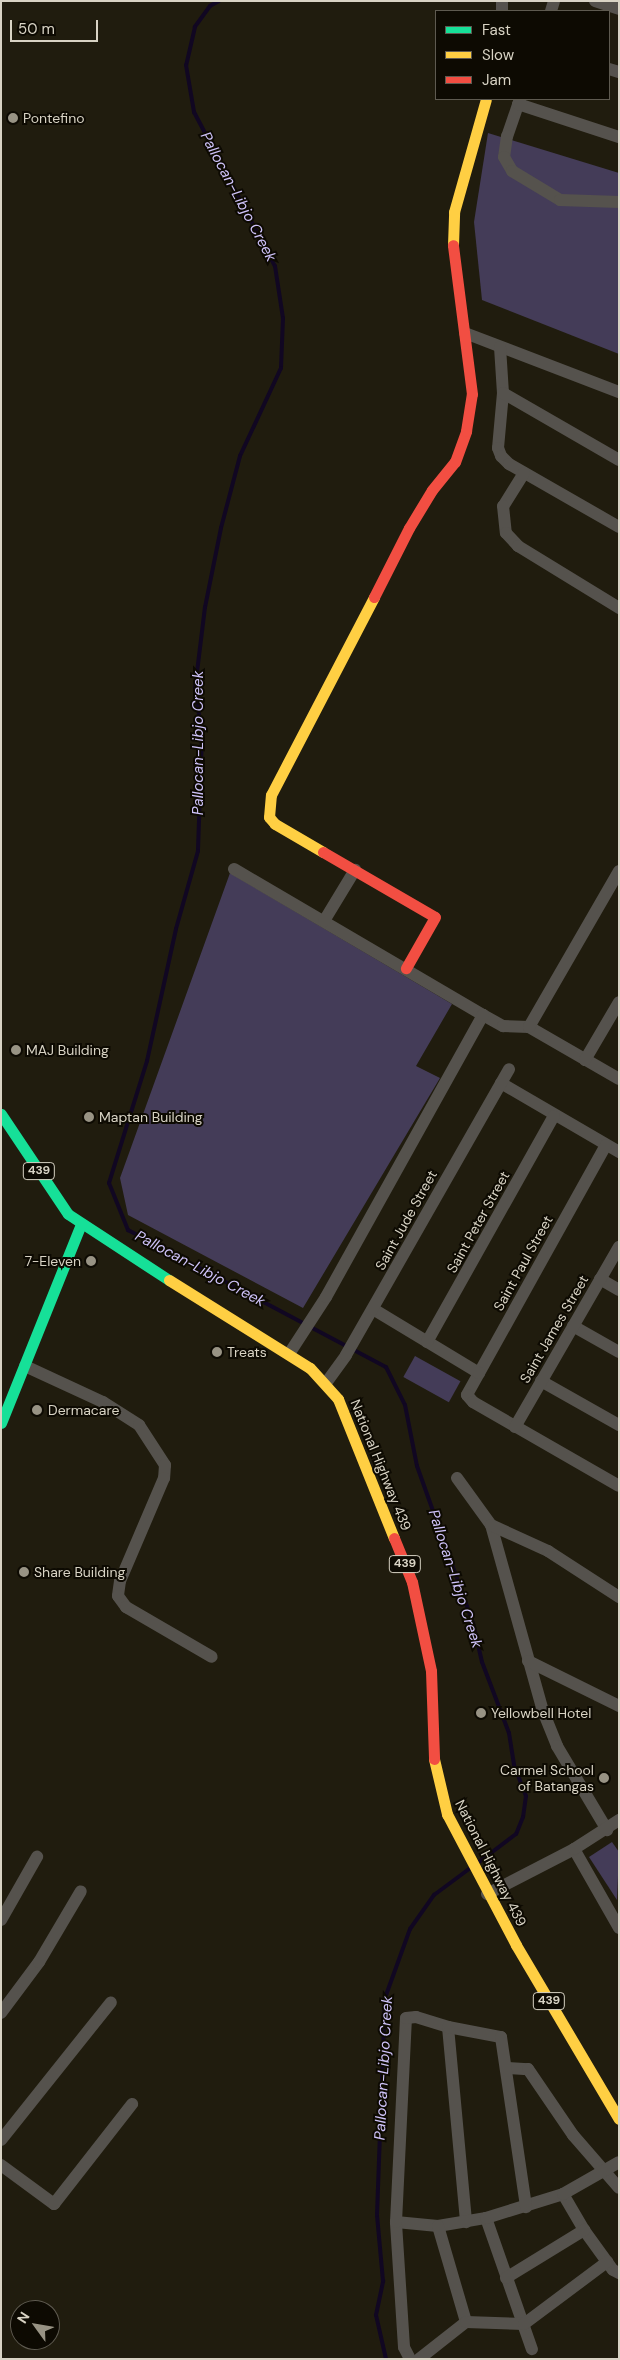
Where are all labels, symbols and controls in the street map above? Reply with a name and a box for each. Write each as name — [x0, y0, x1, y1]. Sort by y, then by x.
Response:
scale bar — [12, 10, 100, 42]
legend — [435, 10, 610, 100]
text: 50 m — [18, 19, 55, 39]
text: Fast — [482, 20, 511, 40]
text: Slow — [482, 45, 514, 65]
text: Jam — [482, 70, 511, 90]
place label: Pontefino — [23, 110, 85, 126]
marker: Pontefino — [7, 112, 19, 124]
water label: Pallocan-Libjo Creek — [196, 129, 280, 265]
water label: Pallocan-Libjo Creek — [190, 671, 208, 815]
place label: MAJ Building — [26, 1042, 109, 1058]
marker: MAJ Building — [10, 1044, 22, 1056]
place label: Maptan Building — [99, 1109, 203, 1125]
marker: Maptan Building — [83, 1111, 95, 1123]
road number: 439 — [23, 1162, 55, 1180]
street label: Saint Jude Street — [372, 1167, 440, 1273]
street label: Saint Peter Street — [443, 1168, 513, 1276]
street label: Saint Paul Street — [490, 1212, 556, 1314]
water label: Pallocan-Libjo Creek — [132, 1227, 268, 1311]
place label: 7-Eleven — [25, 1253, 81, 1269]
marker: 7-Eleven — [85, 1255, 97, 1267]
street label: Saint James Street — [516, 1272, 592, 1386]
place label: Treats — [227, 1344, 267, 1360]
marker: Treats — [211, 1346, 223, 1358]
street label: National Highway 439 — [347, 1397, 415, 1533]
place label: Dermacare — [48, 1402, 119, 1418]
marker: Dermacare — [30, 1403, 44, 1417]
water label: Pallocan-Libjo Creek — [424, 1507, 486, 1651]
road number: 439 — [389, 1555, 421, 1574]
place label: Share Building — [34, 1564, 125, 1580]
marker: Share Building — [18, 1566, 30, 1578]
place label: Yellowbell Hotel — [491, 1705, 591, 1721]
marker: Yellowbell Hotel — [475, 1707, 487, 1719]
place label: Carmel School of Batangas — [500, 1762, 594, 1794]
marker: Carmel School of Batangas — [598, 1772, 610, 1784]
street label: National Highway 439 — [452, 1797, 530, 1929]
road number: 439 — [533, 1992, 565, 2010]
water label: Pallocan-Libjo Creek — [371, 1995, 397, 2141]
north arrow — [10, 2300, 60, 2350]
text: N — [13, 2308, 33, 2327]

